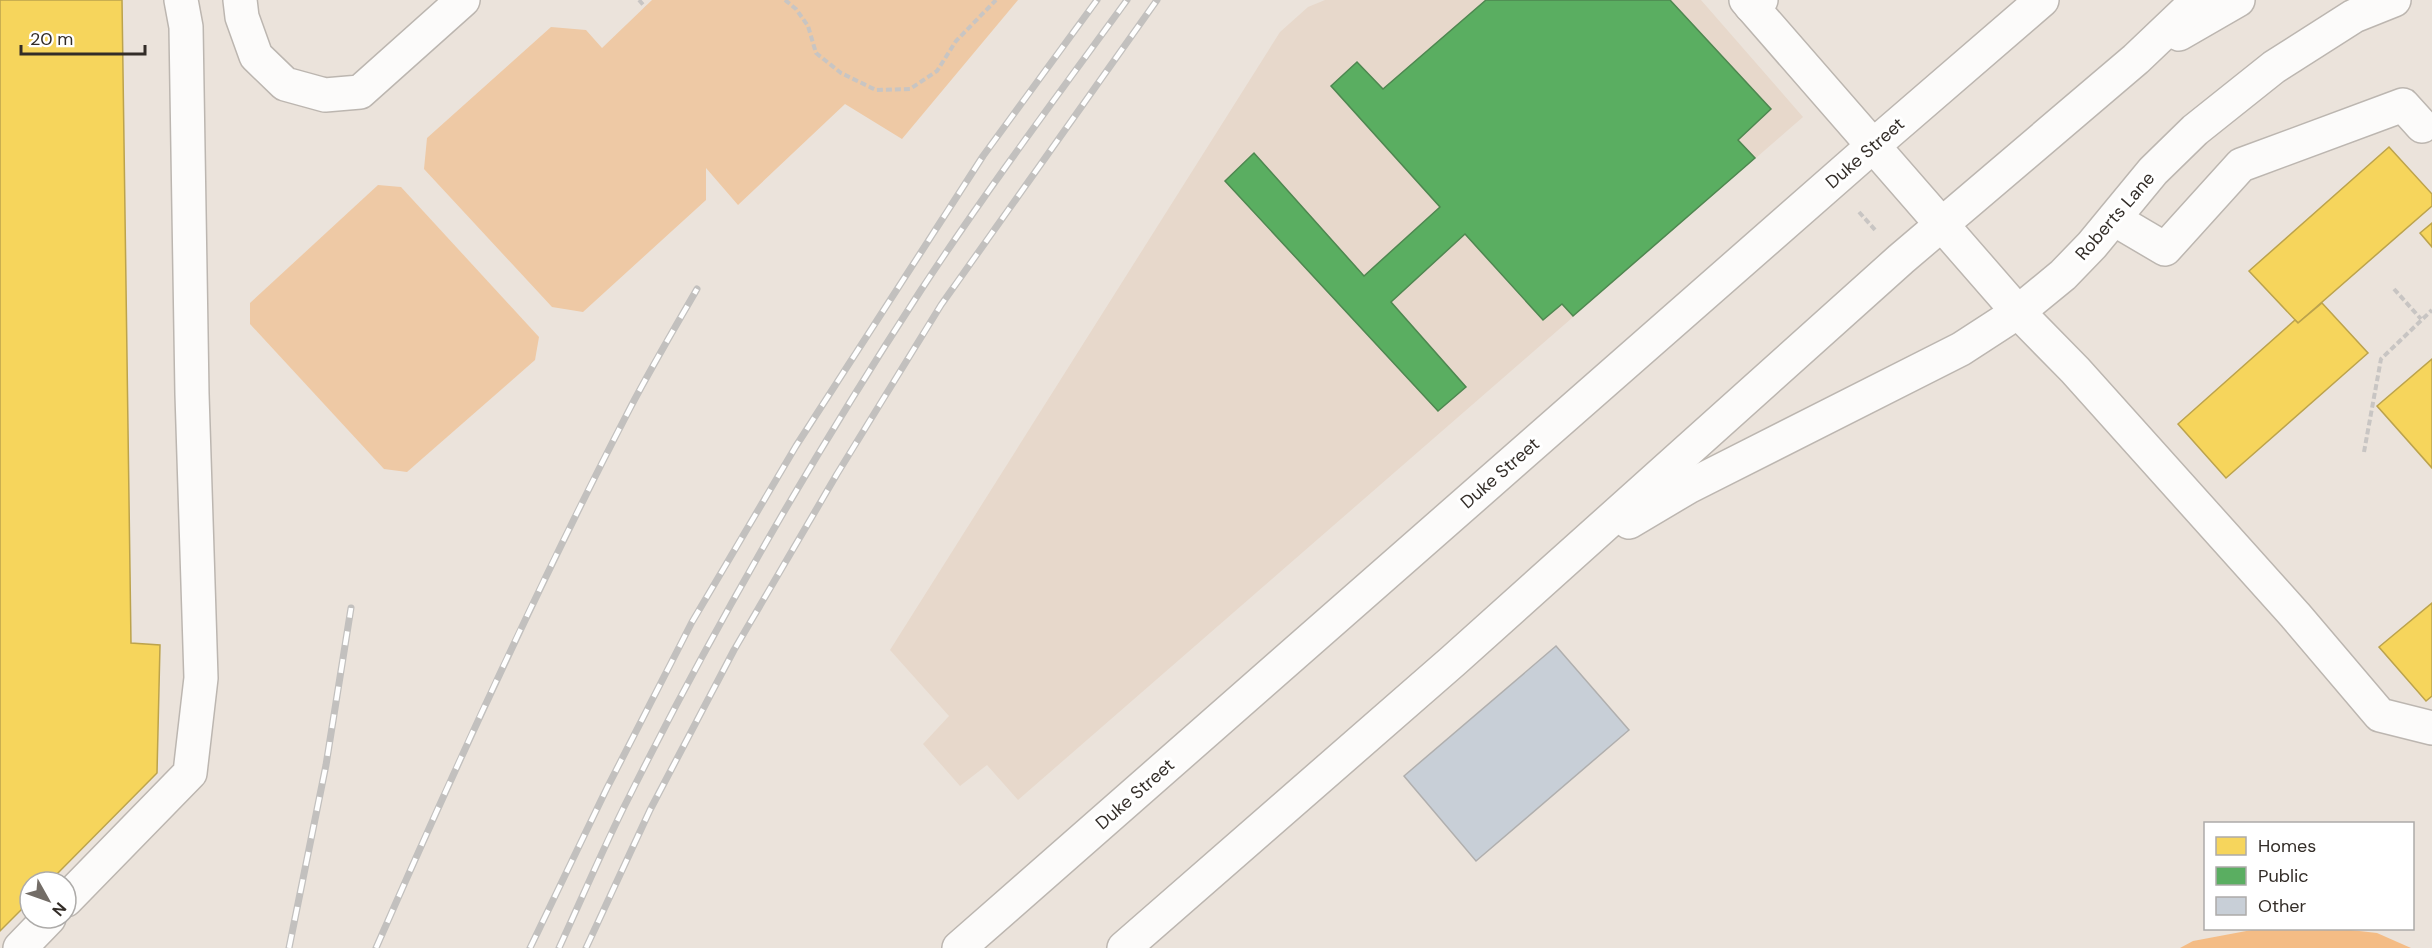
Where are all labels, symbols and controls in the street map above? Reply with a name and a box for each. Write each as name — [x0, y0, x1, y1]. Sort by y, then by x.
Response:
scale bar — [21, 18, 146, 56]
text: 20 m — [30, 27, 73, 51]
street label: Duke Street — [1820, 112, 1910, 194]
street label: Roberts Lane — [2070, 167, 2160, 265]
street label: Duke Street — [1455, 432, 1545, 514]
street label: Duke Street — [1090, 753, 1180, 835]
legend — [2204, 822, 2414, 930]
text: Homes — [2258, 834, 2316, 858]
text: Public — [2258, 864, 2309, 888]
north arrow — [18, 870, 78, 930]
text: Other — [2258, 894, 2307, 918]
text: N — [47, 898, 71, 921]

